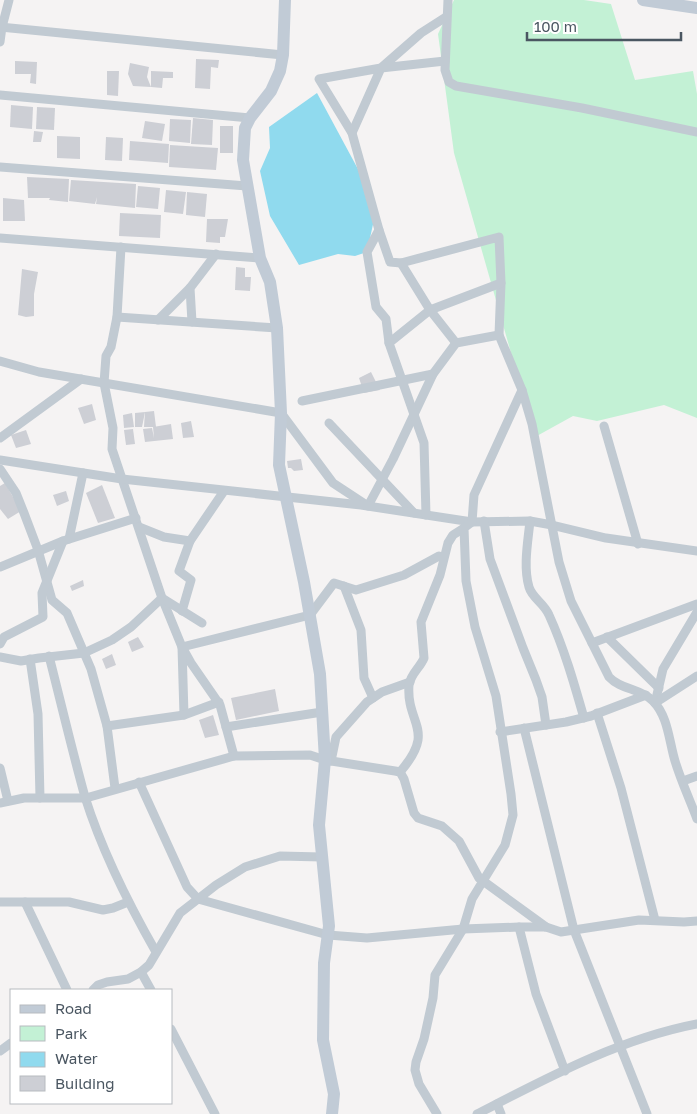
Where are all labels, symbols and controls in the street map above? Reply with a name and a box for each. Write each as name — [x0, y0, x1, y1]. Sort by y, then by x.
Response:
scale bar — [527, 10, 681, 42]
text: 100 m — [534, 17, 577, 35]
legend — [10, 989, 172, 1104]
text: Road — [55, 999, 92, 1017]
text: Park — [55, 1024, 88, 1042]
text: Water — [55, 1049, 98, 1067]
text: Building — [55, 1074, 115, 1092]

